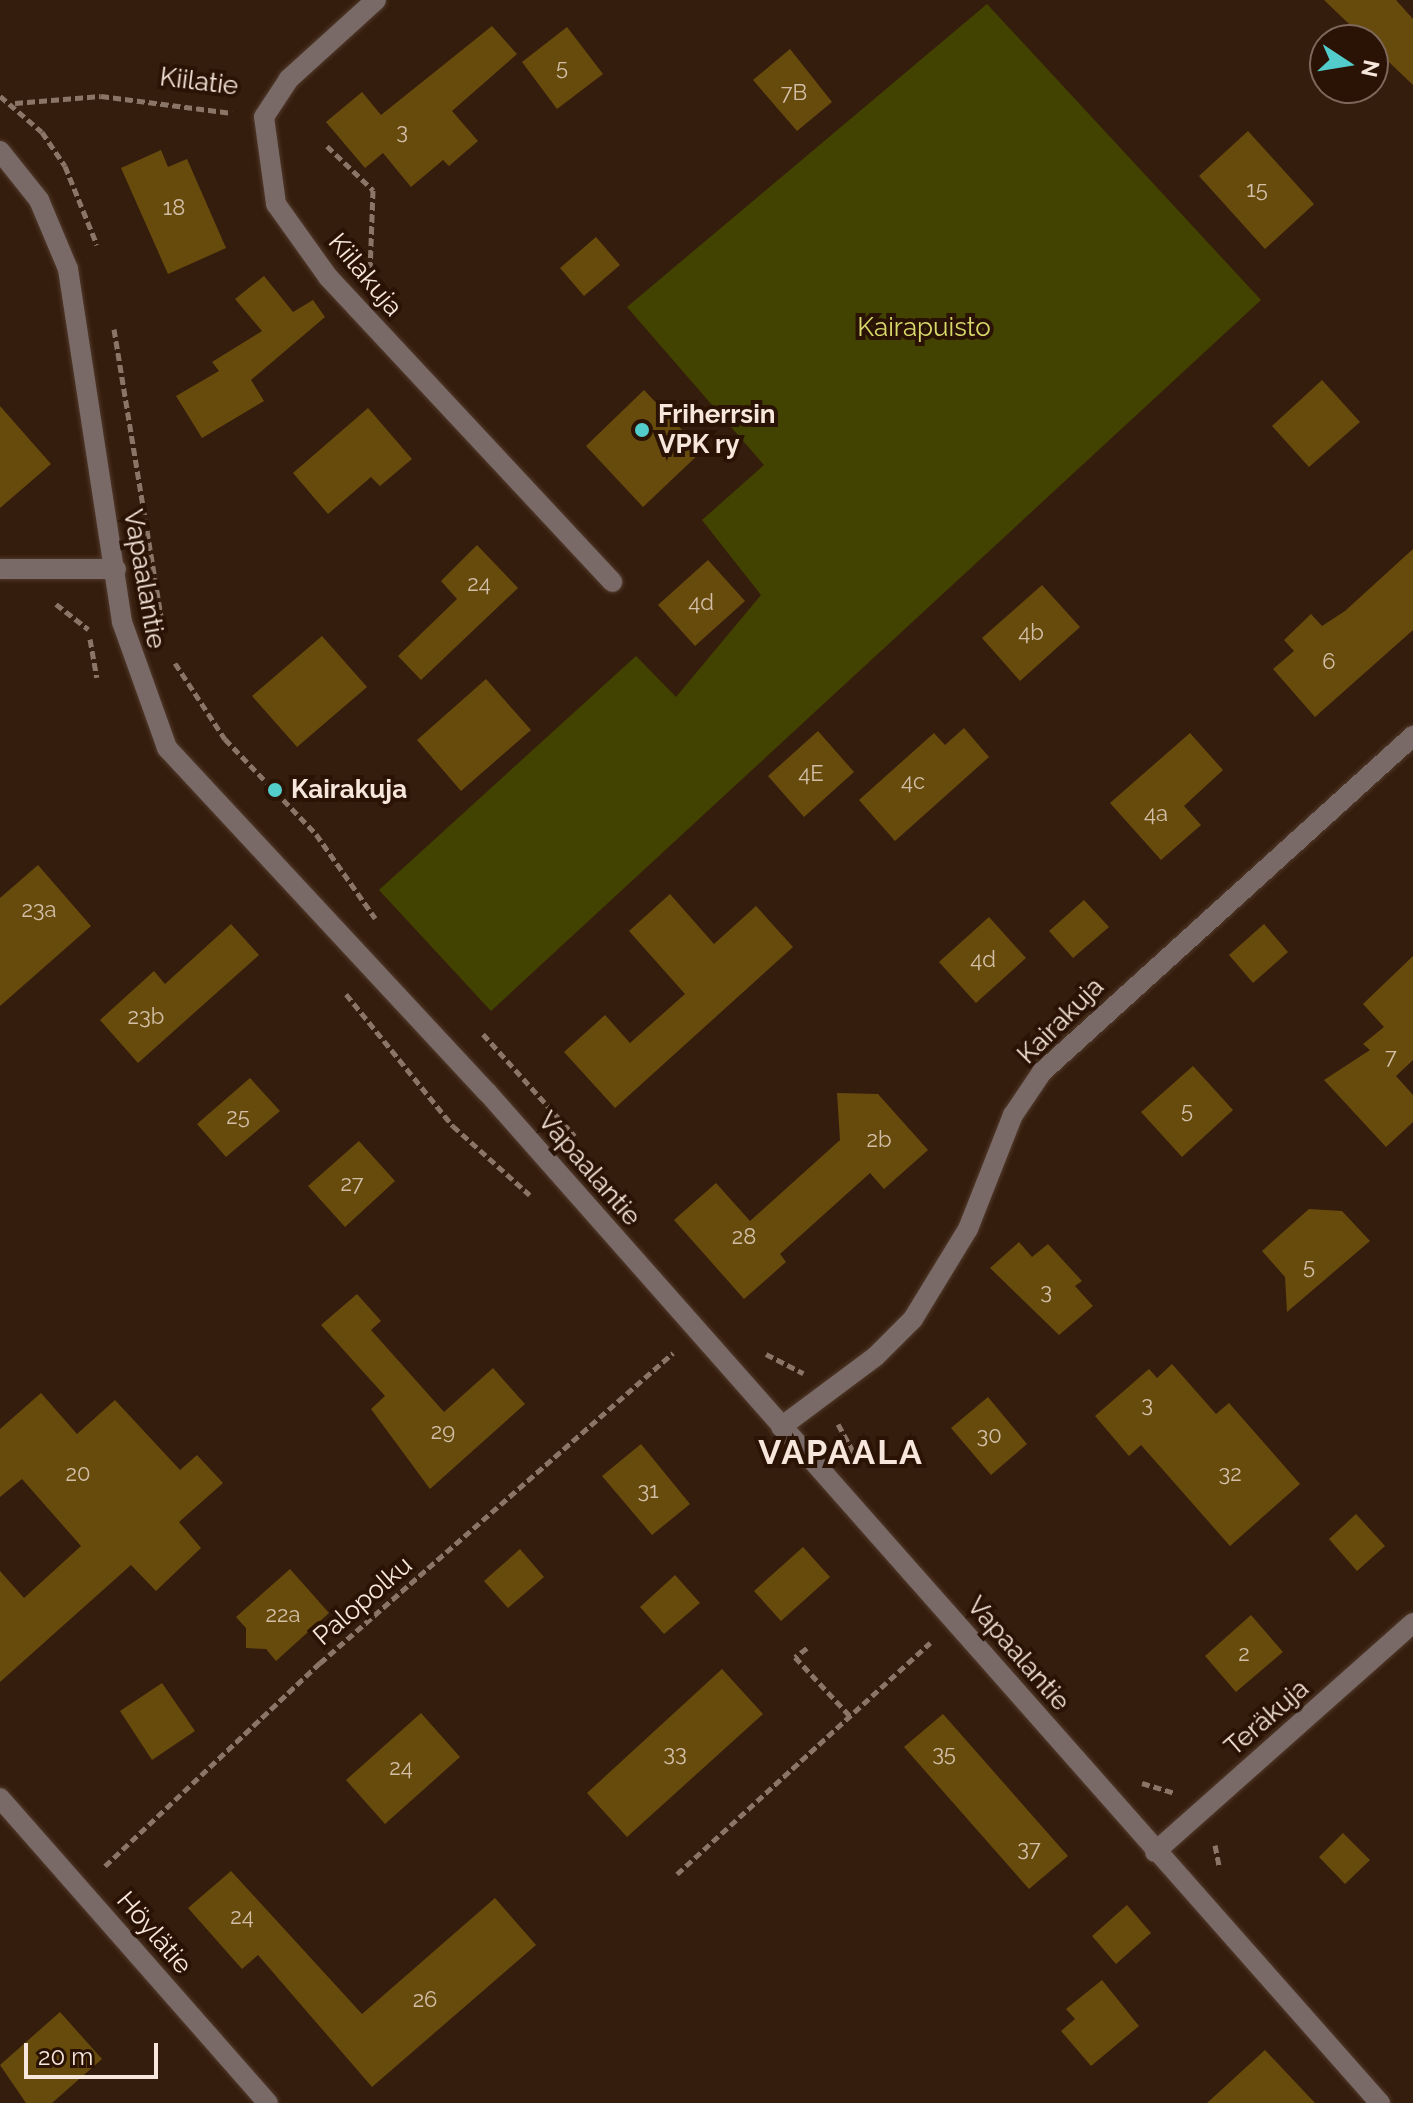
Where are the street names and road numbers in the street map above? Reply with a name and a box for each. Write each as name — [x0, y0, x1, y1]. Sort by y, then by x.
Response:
street label: Kiilatie — [158, 62, 240, 102]
street label: Kiilakuja — [321, 227, 409, 323]
street label: Vapaalantie — [116, 507, 172, 651]
street label: Kairakuja — [1011, 971, 1111, 1071]
street label: Vapaalantie — [531, 1106, 647, 1232]
street label: Palopolku — [307, 1550, 419, 1652]
street label: Vapaalantie — [960, 1591, 1076, 1717]
street label: Teräkuja — [1219, 1673, 1315, 1763]
street label: Höylätie — [110, 1885, 198, 1981]

